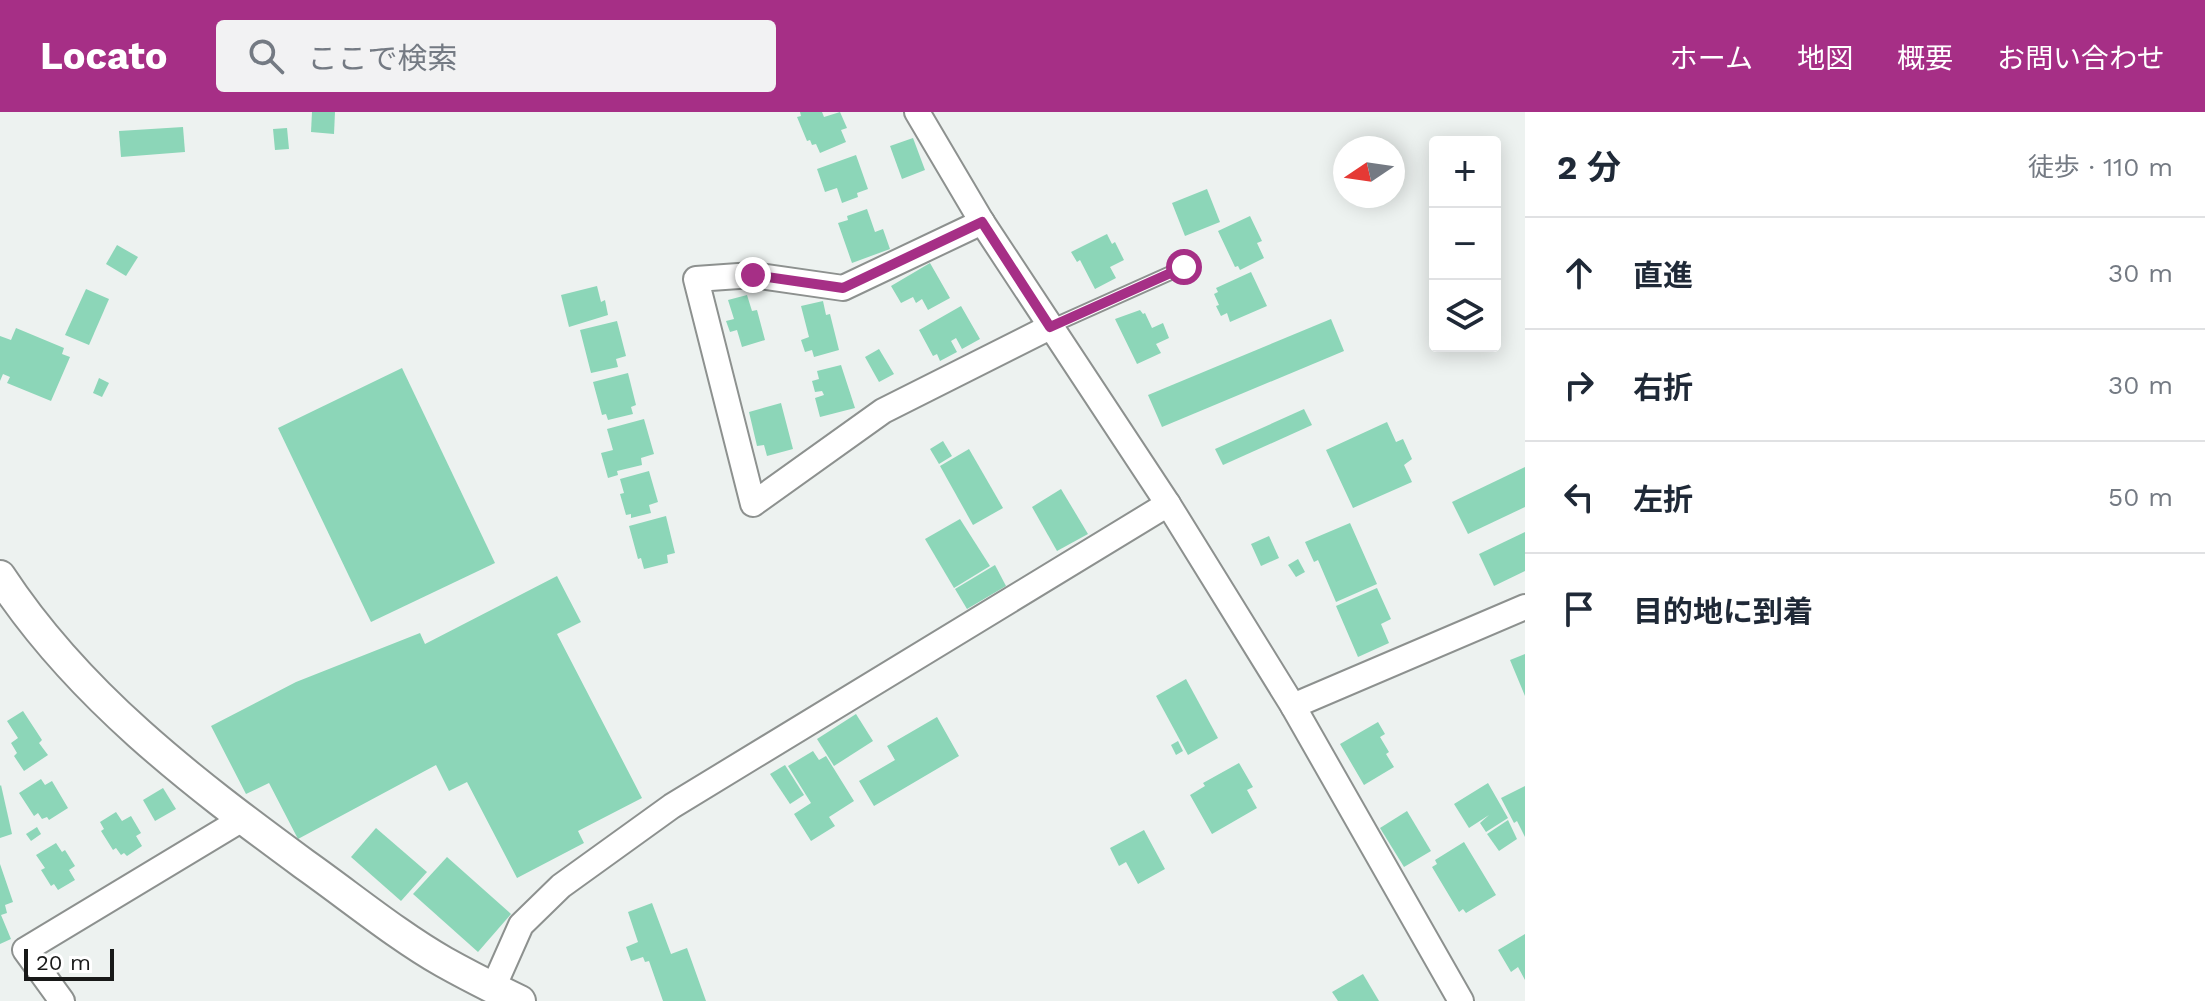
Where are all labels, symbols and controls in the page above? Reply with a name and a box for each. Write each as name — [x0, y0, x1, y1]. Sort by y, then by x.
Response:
search box — [216, 20, 776, 92]
text: Locato — [40, 34, 168, 78]
icon: search — [244, 34, 288, 78]
text: ここで検索 — [308, 41, 458, 76]
text: ホーム — [1670, 42, 1753, 75]
text: 地図 — [1797, 42, 1853, 75]
text: 概要 — [1897, 42, 1953, 75]
text: お問い合わせ — [1997, 42, 2165, 75]
north arrow — [1333, 136, 1405, 208]
map controls — [1429, 136, 1501, 352]
button: + — [1429, 136, 1501, 208]
text: 2 分 — [1557, 147, 1621, 187]
text: 徒歩 · 110 m — [2028, 152, 2173, 182]
button: − — [1429, 208, 1501, 280]
route start — [1166, 249, 1202, 285]
icon: ahead — [1557, 251, 1601, 295]
route end — [735, 257, 771, 293]
text: 直進 — [1633, 258, 1693, 293]
text: 30 m — [2108, 258, 2173, 288]
button: layers — [1429, 280, 1501, 352]
icon: right — [1557, 363, 1601, 407]
text: 右折 — [1633, 370, 1693, 405]
text: 30 m — [2108, 370, 2173, 400]
icon: left — [1557, 475, 1601, 519]
text: 左折 — [1633, 482, 1693, 517]
text: 50 m — [2108, 482, 2173, 512]
icon: arrive — [1557, 587, 1601, 631]
text: 目的地に到着 — [1633, 594, 1813, 629]
scale bar — [24, 945, 114, 981]
text: 20 m — [36, 950, 91, 975]

